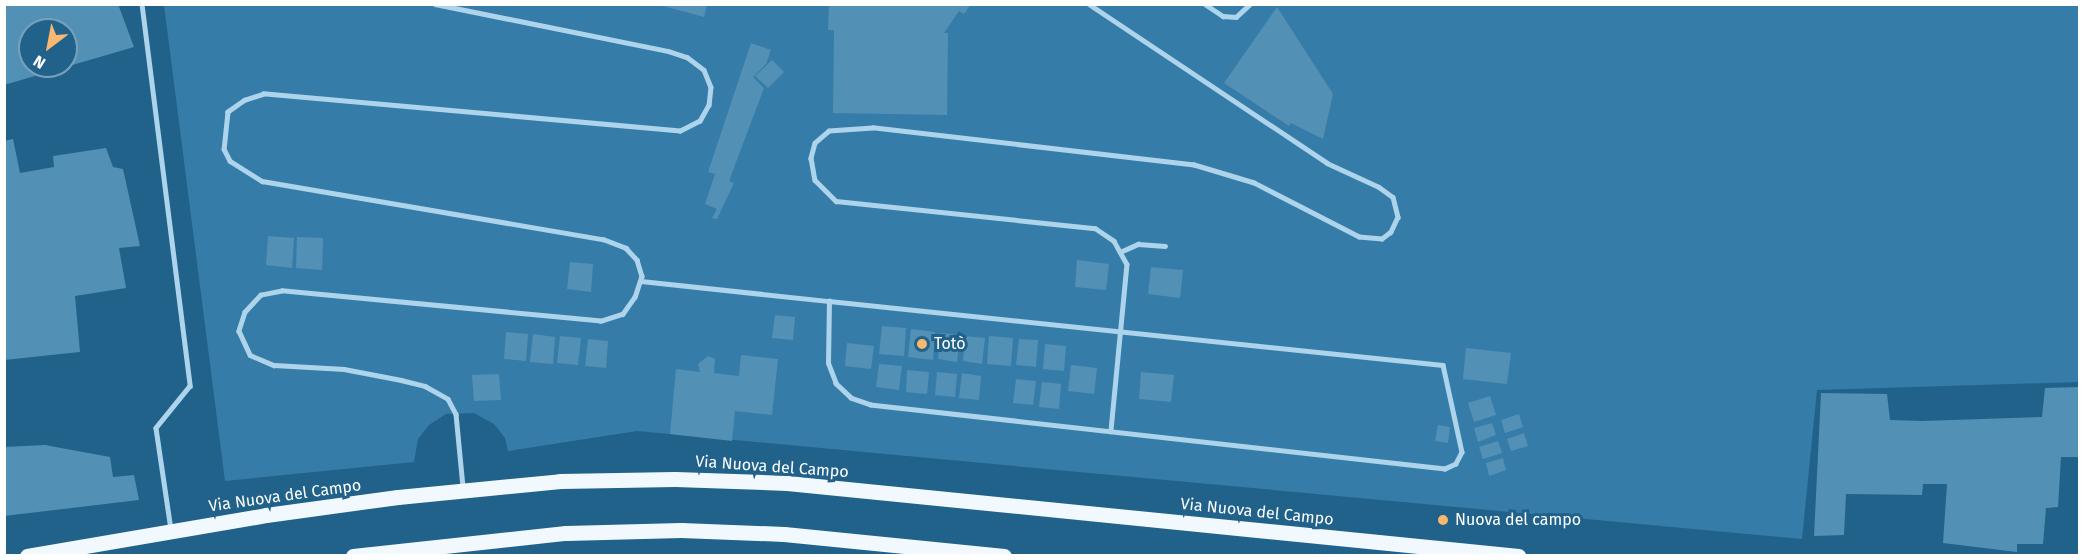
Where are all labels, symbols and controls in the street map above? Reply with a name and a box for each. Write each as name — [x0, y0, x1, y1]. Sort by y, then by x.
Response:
north arrow — [18, 18, 78, 78]
text: N — [30, 51, 49, 73]
place label: Totò — [934, 334, 966, 354]
marker: Totò — [915, 337, 929, 351]
street label: Via Nuova del Campo — [695, 452, 849, 482]
street label: Via Nuova del Campo — [208, 476, 362, 516]
street label: Via Nuova del Campo — [1180, 494, 1334, 530]
place label: Nuova del campo — [1455, 510, 1581, 530]
marker: Nuova del campo — [1436, 513, 1450, 527]

